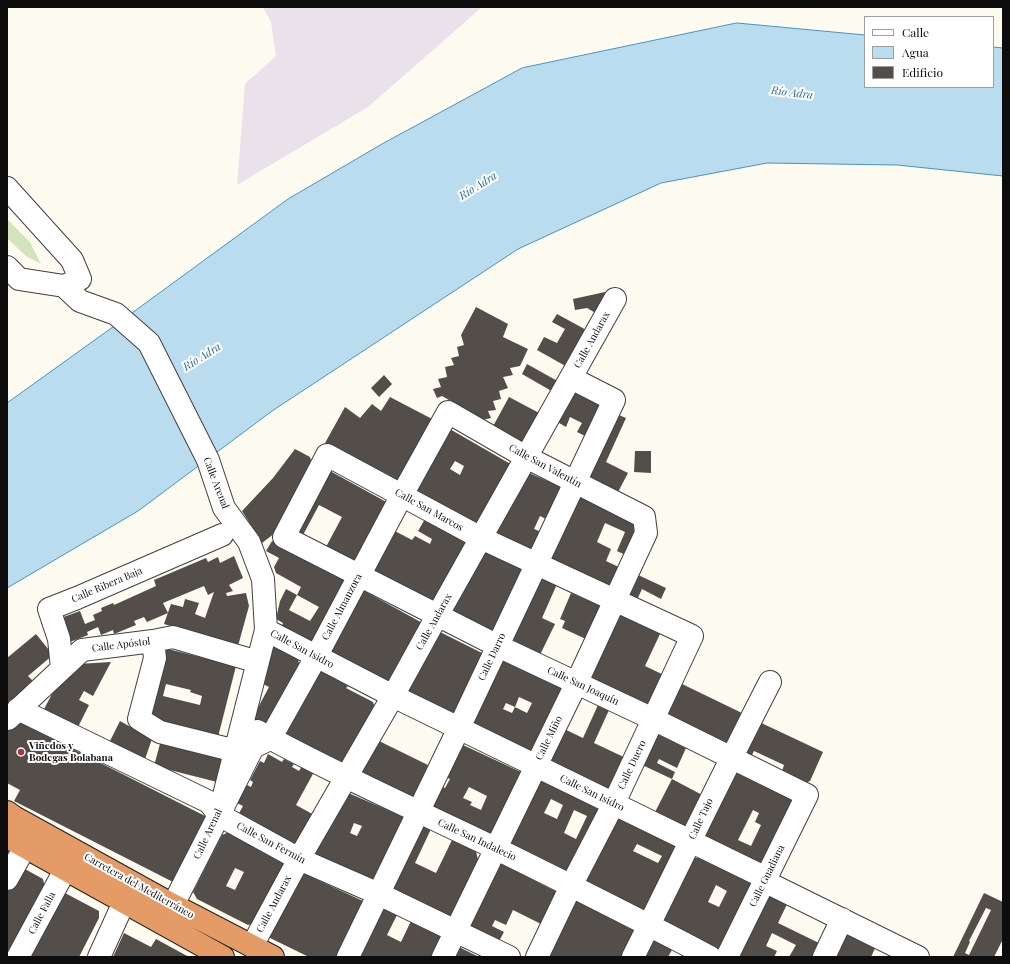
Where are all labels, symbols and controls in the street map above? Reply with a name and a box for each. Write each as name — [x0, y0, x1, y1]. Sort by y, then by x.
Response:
legend — [864, 16, 994, 88]
text: Calle — [902, 24, 929, 40]
text: Agua — [902, 44, 929, 60]
text: Edificio — [902, 64, 943, 80]
water label: Río Adra — [770, 84, 814, 102]
water label: Río Adra — [457, 169, 499, 203]
street label: Calle Andarax — [572, 310, 612, 370]
water label: Río Adra — [181, 340, 223, 374]
street label: Calle San Valentín — [507, 442, 583, 490]
street label: Calle Arenal — [201, 455, 231, 511]
street label: Calle San Marcos — [393, 486, 465, 534]
street label: Calle Ribera Baja — [70, 565, 144, 605]
street label: Calle Almanzora — [319, 572, 365, 642]
street label: Calle Andarax — [414, 592, 454, 652]
street label: Calle San Isidro — [268, 627, 336, 671]
street label: Calle Darro — [476, 631, 508, 683]
street label: Calle Apóstol — [91, 635, 151, 655]
street label: Calle San Joaquín — [545, 664, 621, 708]
street label: Calle Miño — [533, 714, 565, 762]
street label: Calle Duero — [615, 739, 649, 791]
place label: Viñedos y Bodegas Bolabana — [29, 740, 113, 764]
marker: Viñedos y Bodegas Bolabana — [16, 747, 26, 757]
street label: Calle San Isidro — [558, 772, 626, 814]
street label: Calle Tajo — [686, 796, 716, 842]
street label: Calle Arenal — [191, 807, 225, 861]
street label: Calle San Indalecio — [436, 817, 518, 863]
street label: Calle San Fermín — [234, 820, 308, 866]
street label: Calle Guadiana — [747, 843, 787, 909]
street label: Carretera del Mediterráneo — [82, 851, 196, 921]
street label: Calle Andarax — [254, 873, 294, 935]
street label: Calle Falla — [26, 890, 58, 936]

